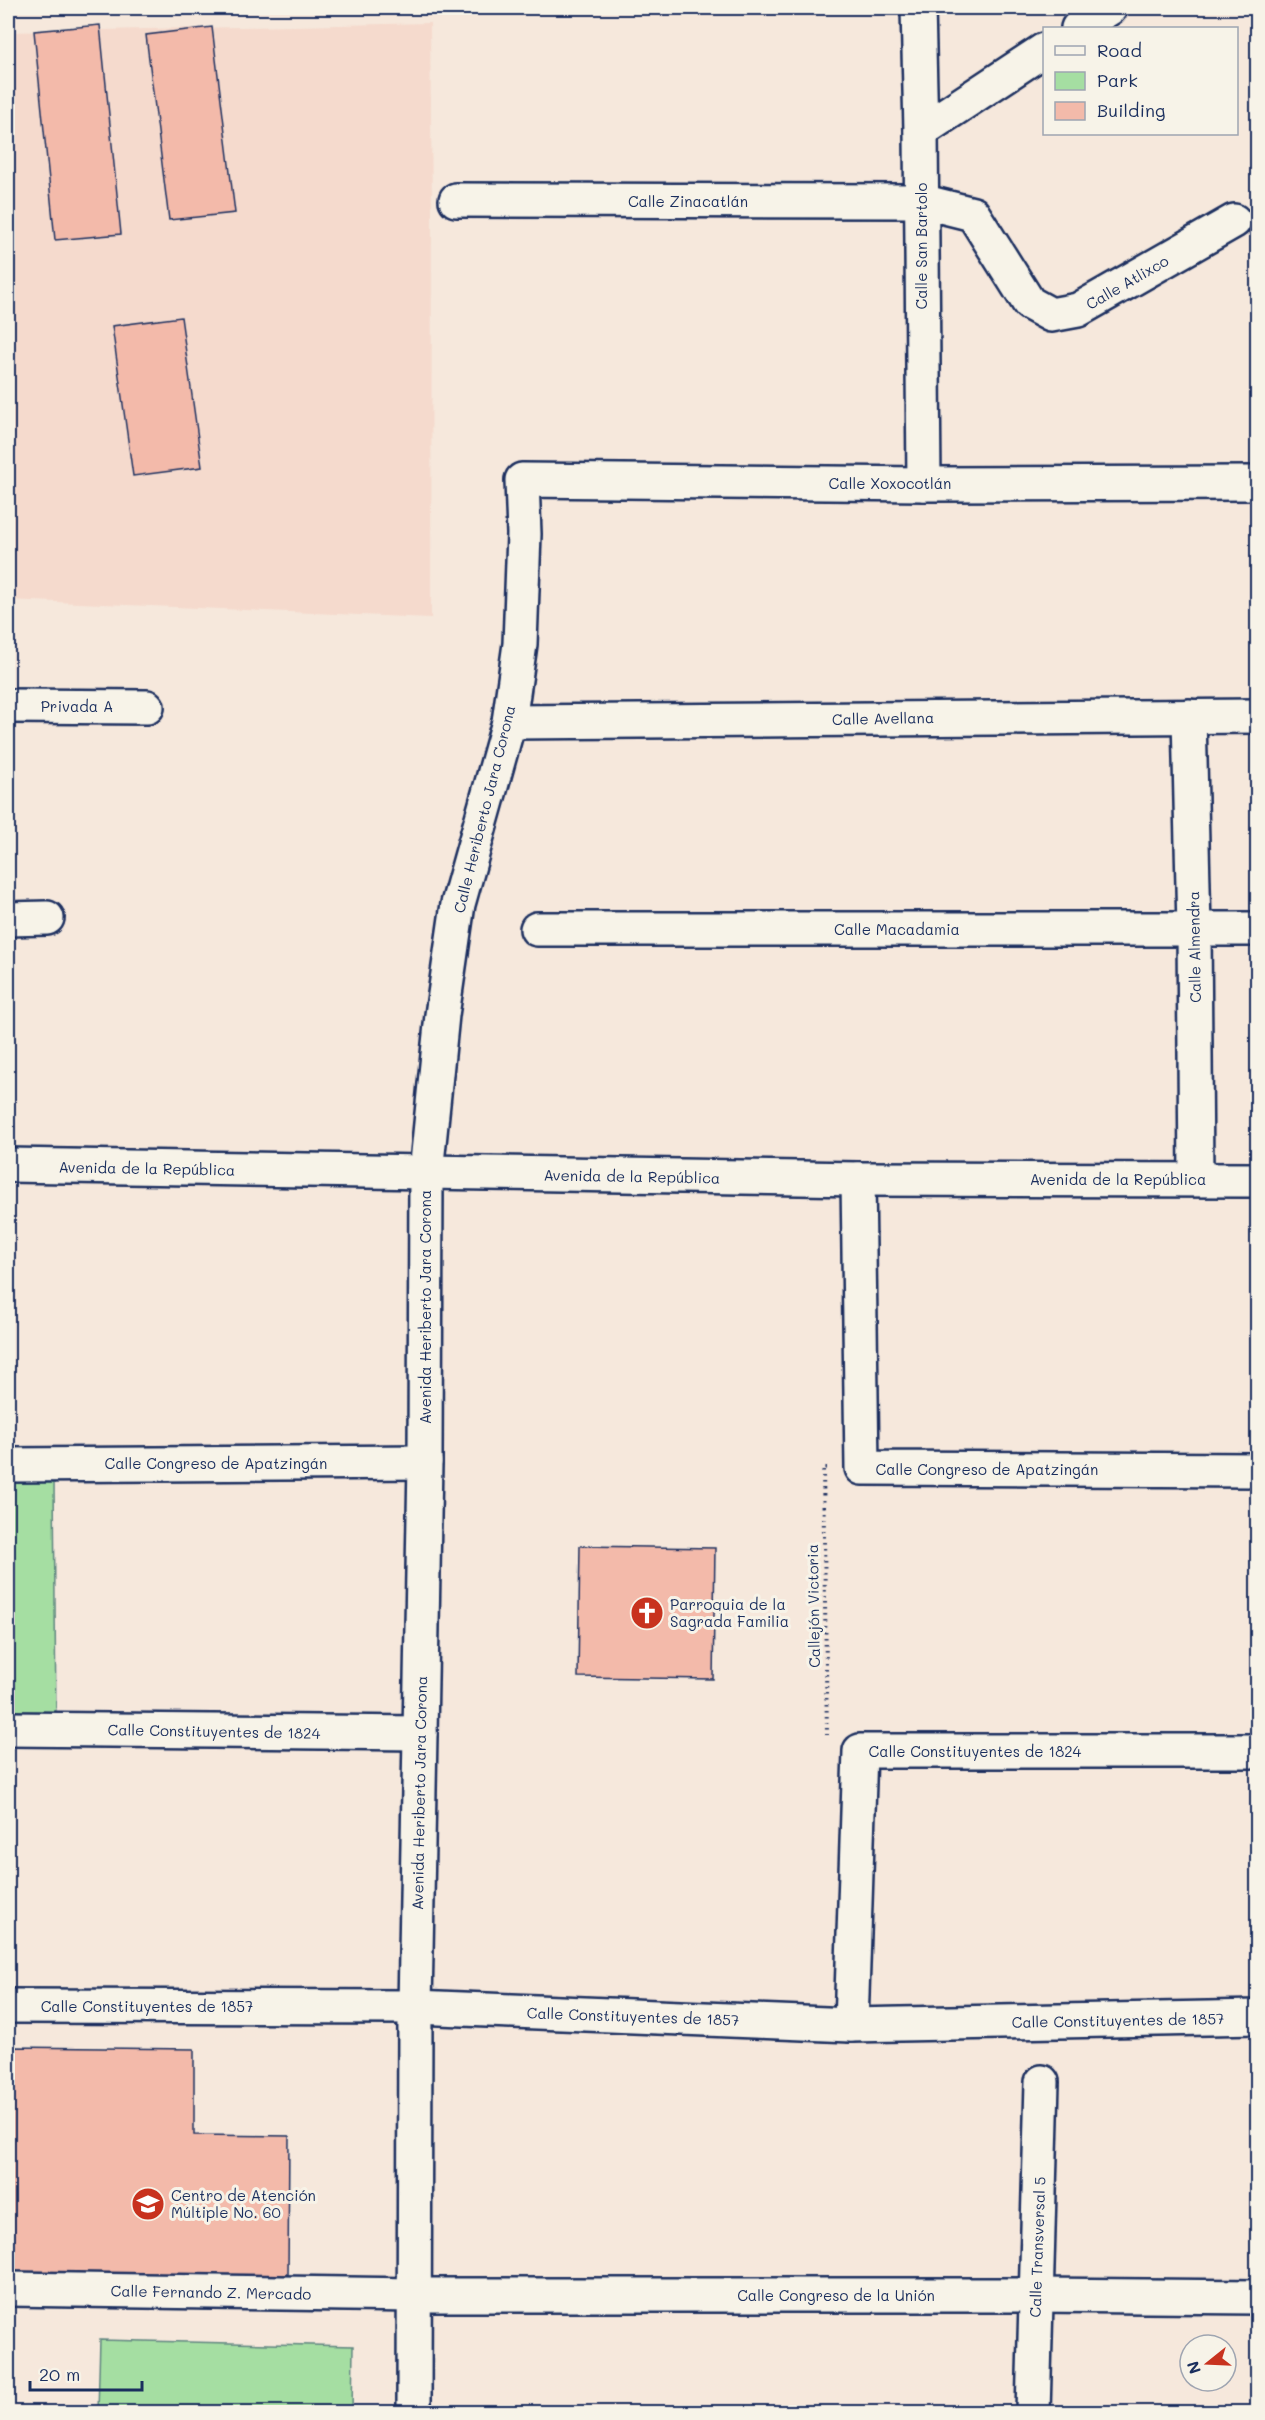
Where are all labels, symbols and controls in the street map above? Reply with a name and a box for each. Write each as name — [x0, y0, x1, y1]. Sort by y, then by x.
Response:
legend — [1043, 27, 1238, 135]
text: Road — [1097, 38, 1142, 62]
text: Park — [1097, 68, 1138, 92]
text: Building — [1097, 98, 1165, 122]
street label: Calle San Bartolo — [911, 182, 931, 309]
street label: Calle Zinacatlán — [628, 191, 748, 211]
street label: Calle Atlixco — [1082, 250, 1172, 314]
street label: Calle Xoxocotlán — [829, 473, 951, 493]
street label: Privada A — [41, 696, 113, 716]
street label: Calle Heriberto Jara Corona — [448, 703, 520, 915]
street label: Calle Avellana — [832, 707, 934, 729]
street label: Calle Almendra — [1183, 891, 1205, 1003]
street label: Calle Macadamia — [834, 919, 960, 939]
street label: Avenida de la República — [59, 1156, 235, 1180]
street label: Avenida de la República — [544, 1164, 720, 1188]
street label: Avenida de la República — [1030, 1169, 1206, 1189]
street label: Avenida Heriberto Jara Corona — [415, 1190, 435, 1424]
street label: Calle Congreso de Apatzingán — [105, 1453, 327, 1473]
street label: Calle Congreso de Apatzingán — [876, 1459, 1098, 1479]
street label: Callejón Victoria — [802, 1544, 824, 1668]
place label: Parroquia de la Sagrada Familia — [670, 1594, 789, 1631]
church icon: Parroquia de la Sagrada Familia — [629, 1595, 665, 1631]
street label: Avenida Heriberto Jara Corona — [407, 1676, 431, 1910]
street label: Calle Constituyentes de 1824 — [107, 1719, 321, 1743]
street label: Calle Constituyentes de 1824 — [869, 1741, 1082, 1761]
street label: Calle Constituyentes de 1857 — [41, 1996, 253, 2016]
street label: Calle Constituyentes de 1857 — [526, 2002, 740, 2030]
street label: Calle Constituyentes de 1857 — [1011, 2008, 1225, 2032]
street label: Calle Transversal 5 — [1025, 2176, 1049, 2318]
place label: Centro de Atención Múltiple No. 60 — [171, 2185, 316, 2222]
school or university icon: Centro de Atención Múltiple No. 60 — [130, 2186, 166, 2222]
street label: Calle Fernando Z. Mercado — [110, 2280, 312, 2304]
street label: Calle Congreso de la Unión — [737, 2285, 935, 2305]
north arrow — [1178, 2333, 1238, 2393]
scale bar — [30, 2354, 142, 2392]
text: N — [1181, 2359, 1205, 2377]
text: 20 m — [39, 2362, 80, 2386]

